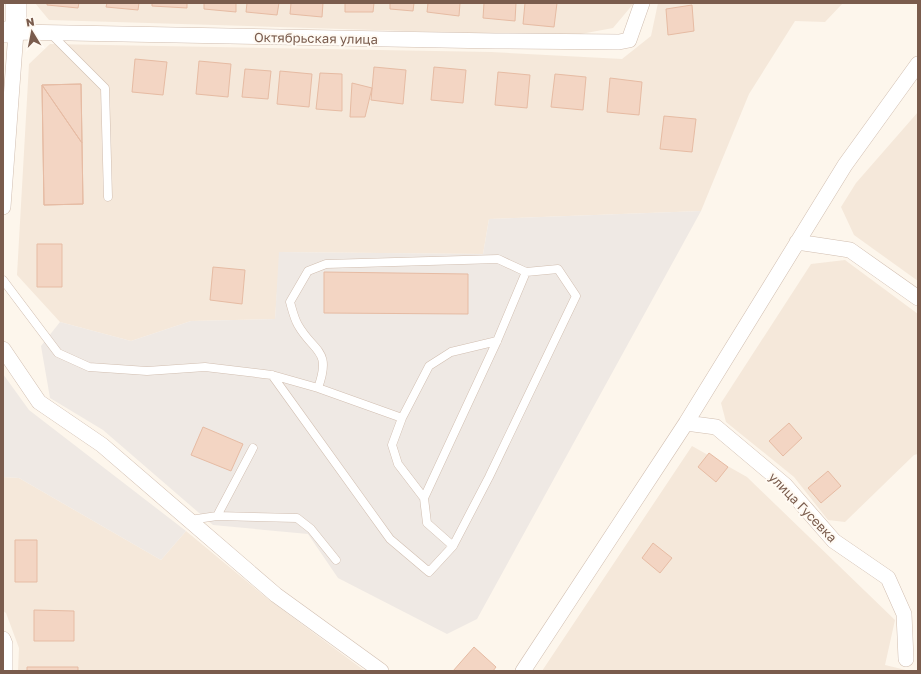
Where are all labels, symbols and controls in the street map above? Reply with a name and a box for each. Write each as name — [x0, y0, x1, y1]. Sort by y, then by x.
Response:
north arrow — [12, 12, 52, 52]
text: N — [25, 15, 35, 29]
street label: Октябрьская улица — [254, 29, 378, 47]
street label: улица Гусевка — [766, 469, 840, 545]

